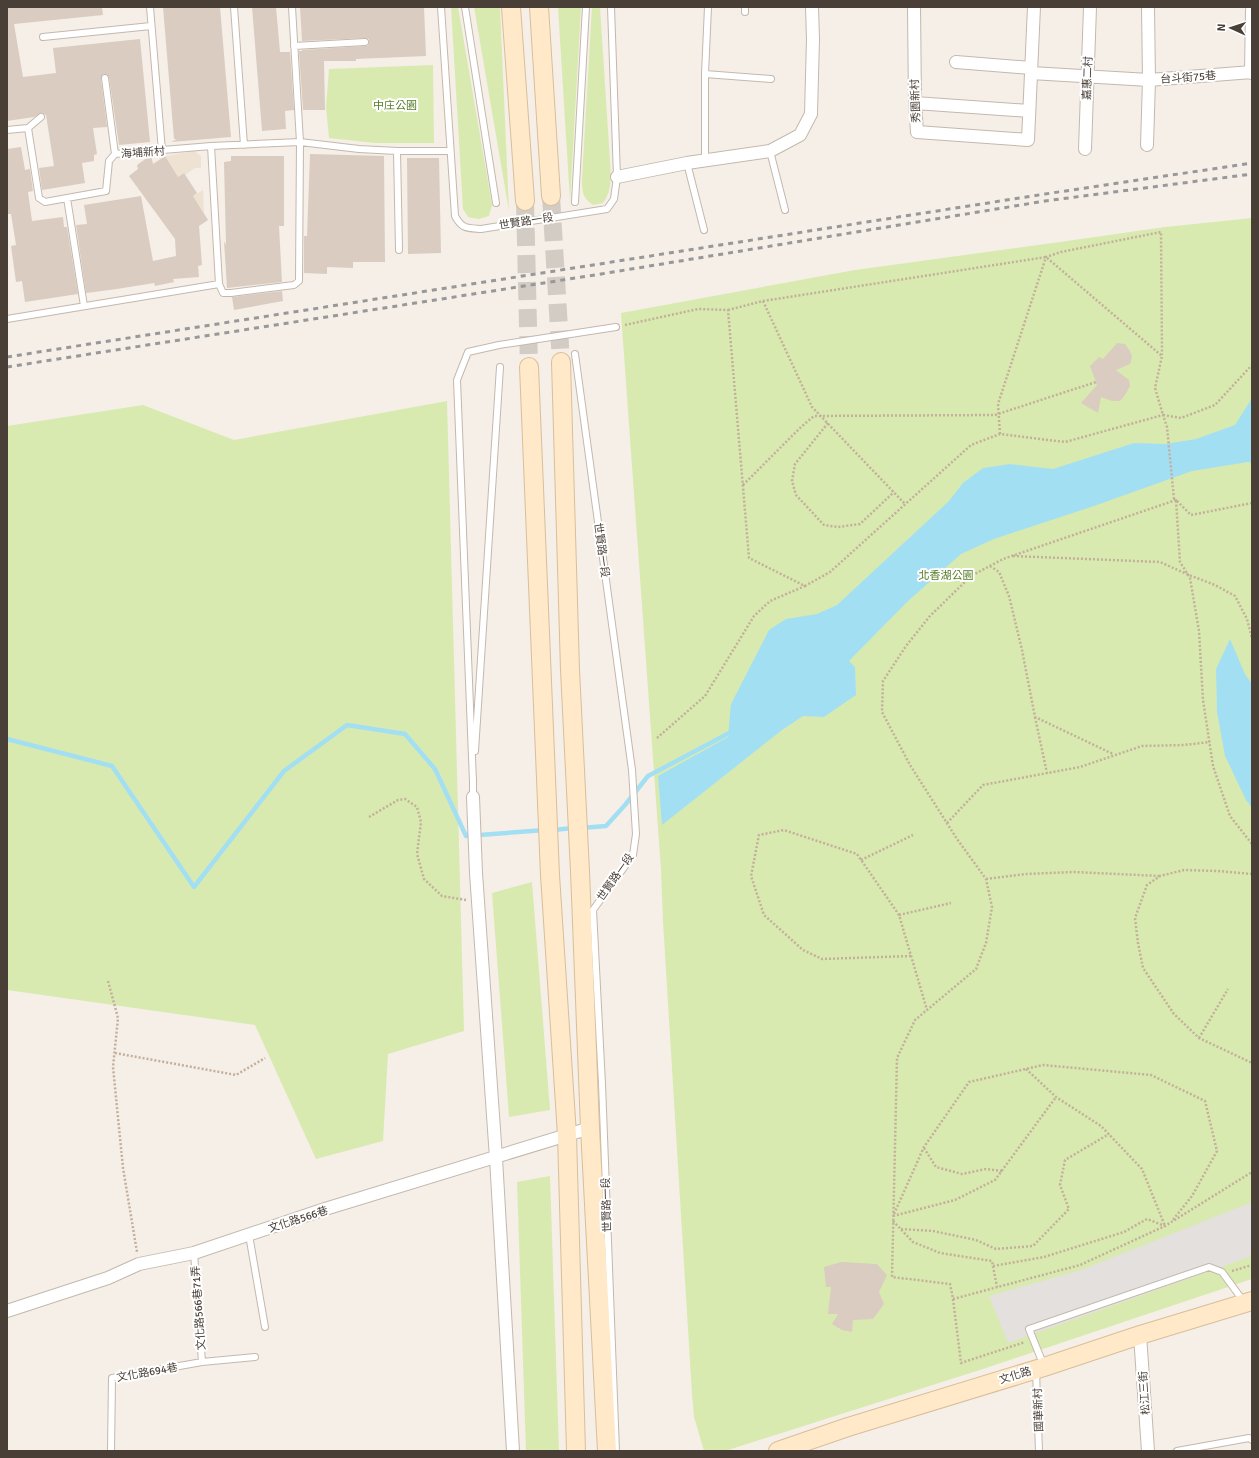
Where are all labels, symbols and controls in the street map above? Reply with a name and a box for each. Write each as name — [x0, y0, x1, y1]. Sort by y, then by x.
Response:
north arrow — [1211, 8, 1251, 48]
text: N — [1215, 23, 1228, 32]
street label: 嘉惠二村 — [1080, 56, 1095, 100]
street label: 台斗街75巷 — [1160, 69, 1216, 86]
street label: 秀園新村 — [908, 79, 923, 123]
park label: 中庄公園 — [373, 99, 417, 112]
street label: 海埔新村 — [121, 144, 165, 161]
street label: 世賢路一段 — [498, 211, 554, 232]
street label: 世賢路一段 — [591, 522, 612, 578]
park label: 北香湖公園 — [919, 569, 974, 582]
street label: 世賢路一段 — [594, 851, 637, 904]
street label: 世賢路一段 — [599, 1177, 614, 1233]
street label: 文化路566巷 — [267, 1204, 330, 1235]
street label: 文化路566巷71弄 — [189, 1265, 208, 1351]
street label: 文化路694巷 — [116, 1361, 179, 1384]
street label: 文化路 — [997, 1364, 1033, 1387]
street label: 松江三街 — [1136, 1371, 1153, 1415]
street label: 國華新村 — [1031, 1388, 1046, 1432]

